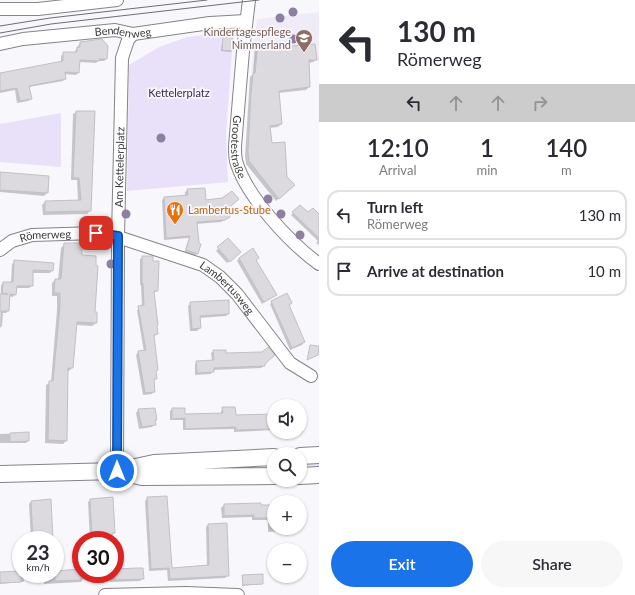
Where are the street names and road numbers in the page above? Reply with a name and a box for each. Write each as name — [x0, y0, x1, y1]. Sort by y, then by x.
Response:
street label: Bendenweg — [94, 23, 152, 40]
street label: Grootestraße — [229, 115, 249, 181]
street label: Am Kettelerplatz — [112, 126, 126, 208]
street label: Römerweg — [18, 227, 71, 244]
street label: Lambertusweg — [198, 258, 257, 317]

